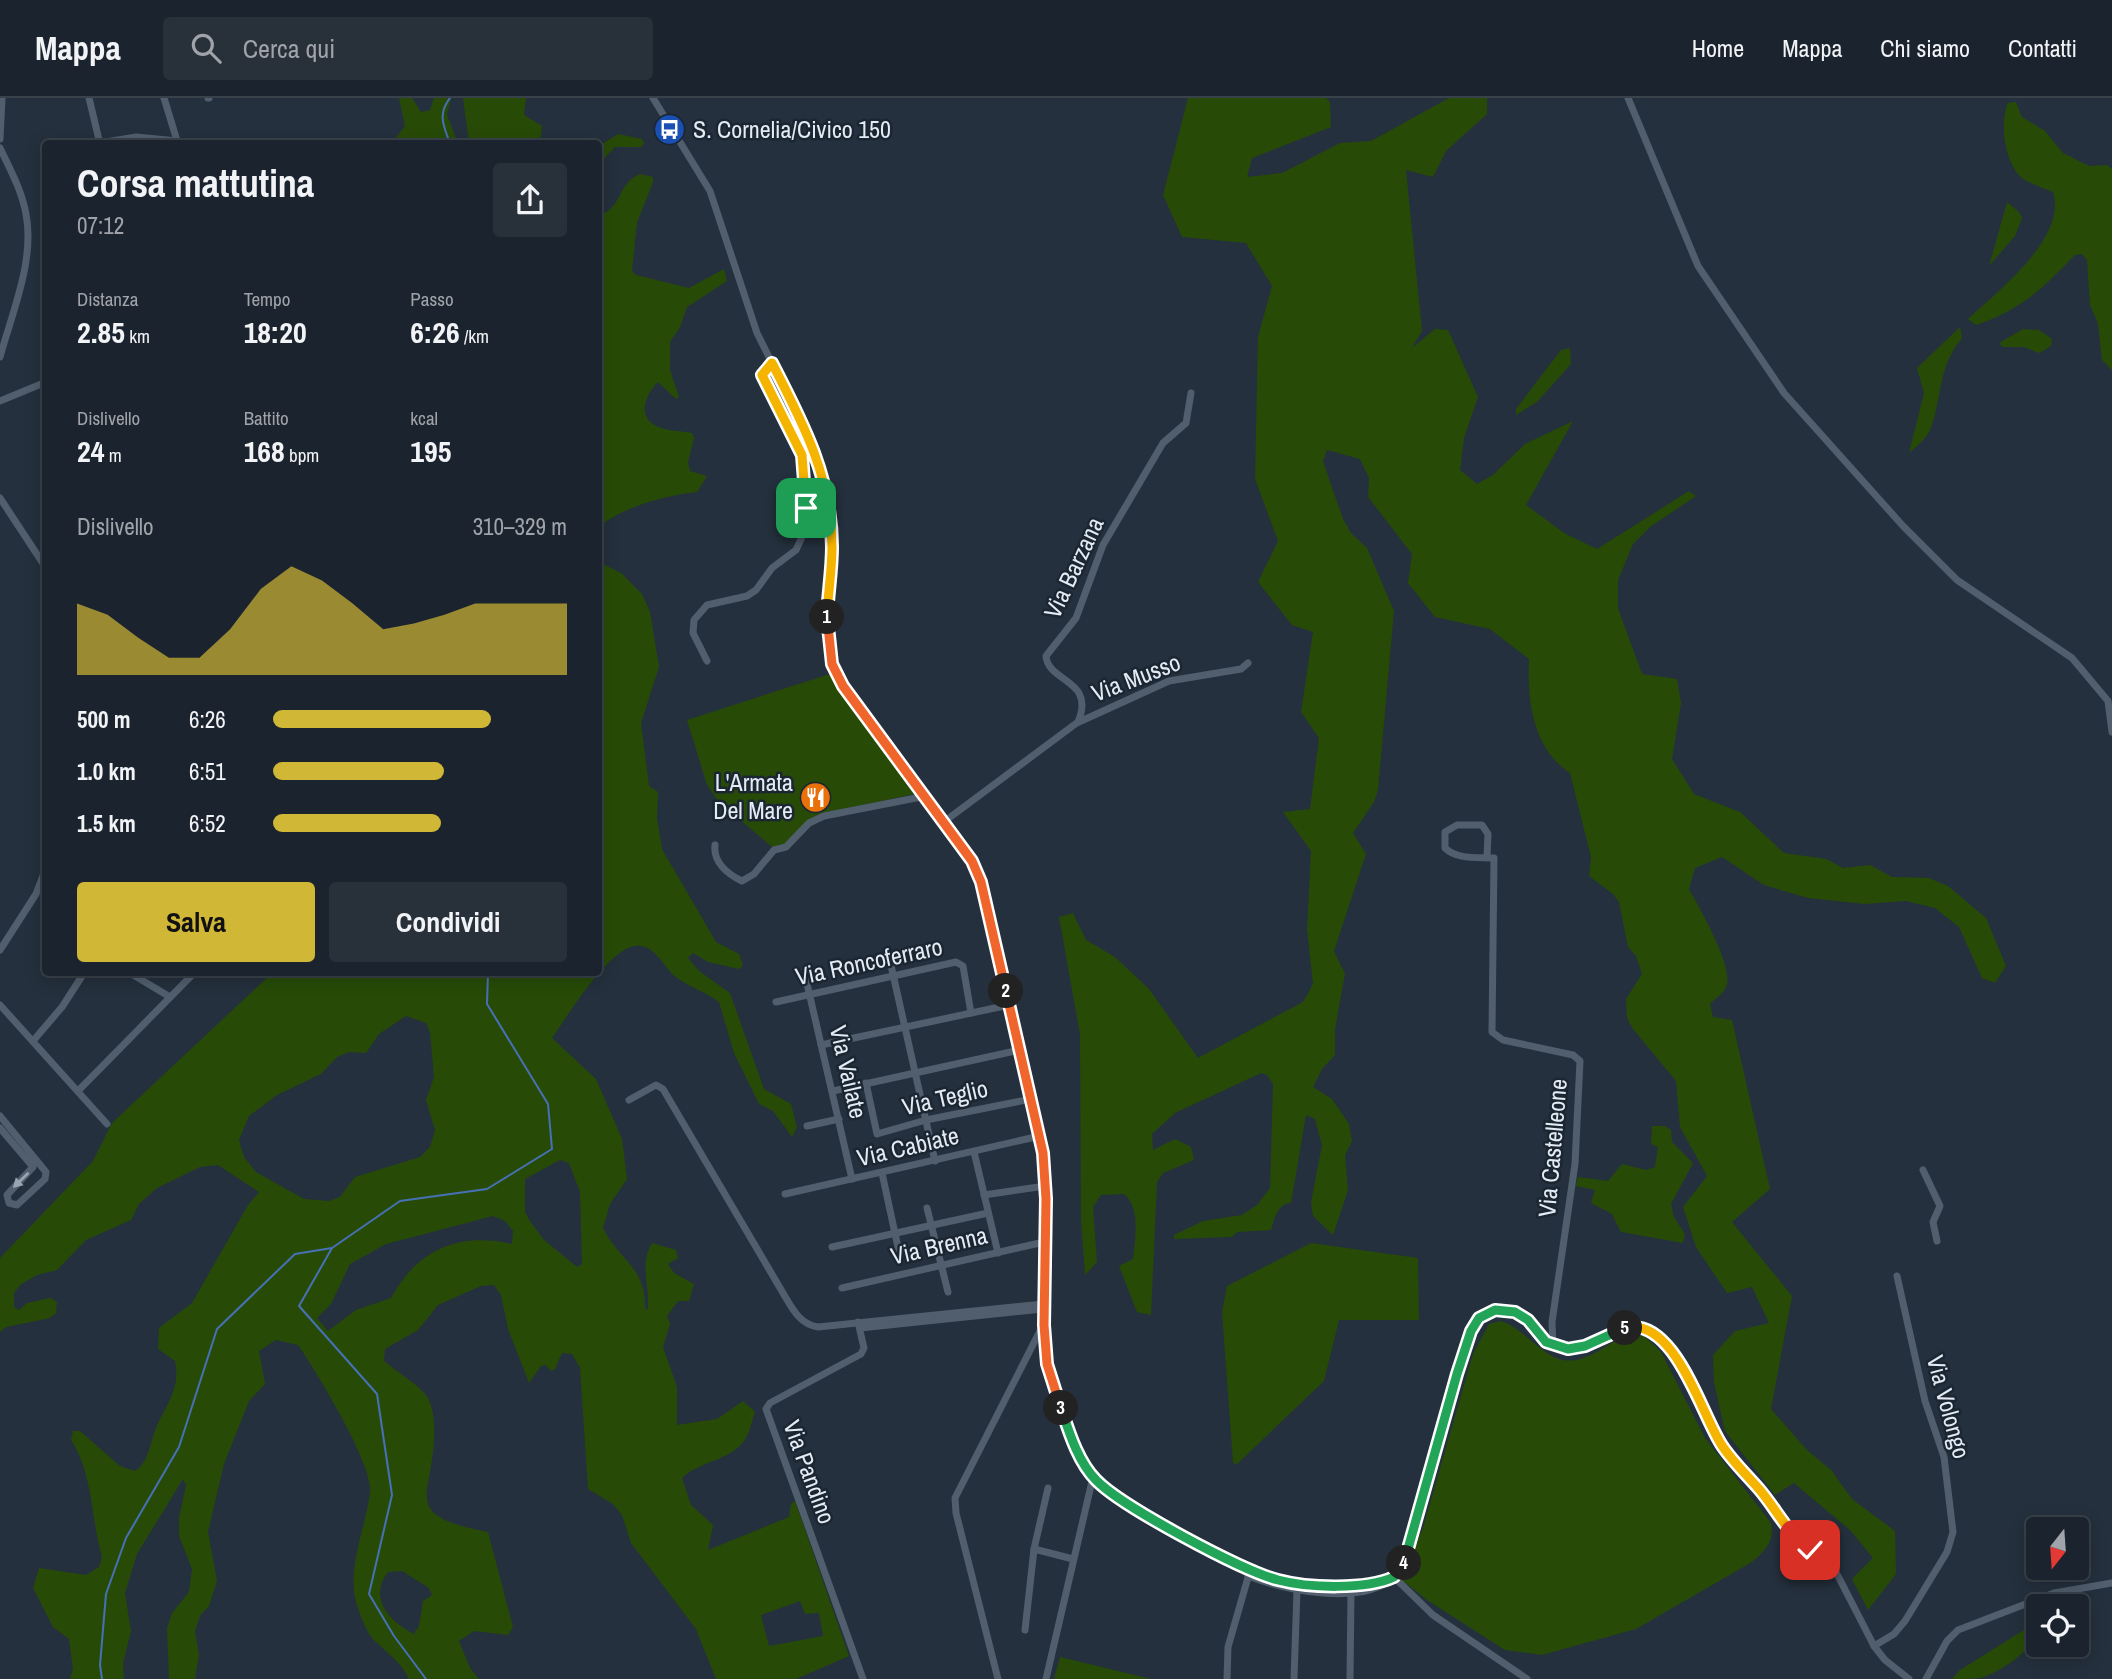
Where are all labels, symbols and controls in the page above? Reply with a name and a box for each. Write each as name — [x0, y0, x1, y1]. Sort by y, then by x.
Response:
search box — [163, 17, 653, 80]
text: Mappa — [35, 26, 121, 70]
icon: search — [187, 29, 225, 67]
text: Cerca qui — [243, 31, 335, 66]
text: Home — [1692, 32, 1744, 64]
text: Mappa — [1782, 32, 1842, 64]
text: Chi siamo — [1880, 32, 1970, 64]
text: Contatti — [2008, 32, 2077, 64]
bus stop icon: S. Cornelia/Civico 150 — [653, 113, 687, 147]
place label: S. Cornelia/Civico 150 — [693, 113, 891, 145]
text: Corsa mattutina — [77, 158, 314, 209]
button: share — [493, 163, 567, 237]
text: 07:12 — [77, 210, 124, 241]
text: Distanza — [77, 286, 138, 312]
text: Tempo — [244, 286, 290, 312]
text: Passo — [410, 286, 454, 312]
text: 2.85 — [77, 312, 125, 352]
text: 18:20 — [244, 312, 307, 352]
text: 6:26 — [410, 312, 460, 352]
text: km — [125, 323, 150, 349]
text: /km — [460, 323, 489, 349]
text: Dislivello — [77, 405, 140, 431]
text: Battito — [244, 405, 289, 431]
text: kcal — [410, 405, 438, 431]
text: 24 — [77, 431, 104, 471]
text: 168 — [244, 431, 285, 471]
text: 195 — [410, 431, 451, 471]
text: m — [104, 442, 122, 468]
text: bpm — [285, 442, 319, 468]
pin — [776, 478, 836, 538]
icon: arrive — [787, 489, 825, 527]
text: Dislivello — [77, 511, 154, 542]
text: 310–329 m — [473, 511, 567, 542]
street label: Via Barzana — [1036, 512, 1110, 623]
pin: 1 — [810, 600, 844, 634]
text: 1 — [822, 603, 831, 629]
street label: Via Musso — [1087, 646, 1185, 709]
text: 500 m — [77, 704, 130, 735]
text: 6:26 — [189, 704, 226, 735]
text: 1.0 km — [77, 756, 136, 787]
text: 6:51 — [189, 756, 226, 787]
place label: L'Armata Del Mare — [713, 766, 793, 826]
restaurant icon: L'Armata Del Mare — [799, 780, 833, 814]
text: 1.5 km — [77, 808, 136, 839]
text: 6:52 — [189, 808, 226, 839]
button: Salva — [77, 882, 315, 962]
button: Condividi — [329, 882, 567, 962]
street label: Via Roncoferraro — [792, 930, 945, 992]
pin: 2 — [988, 974, 1024, 1008]
text: 2 — [1001, 977, 1010, 1003]
street label: Via Vailate — [823, 1022, 875, 1121]
street label: Via Teglio — [899, 1072, 991, 1122]
street label: Via Castelleone — [1530, 1077, 1574, 1218]
street label: Via Cabiate — [854, 1119, 962, 1173]
one-way arrow — [13, 1171, 30, 1187]
street label: Via Brenna — [887, 1218, 990, 1272]
pin: 5 — [1608, 1310, 1642, 1346]
text: 5 — [1620, 1314, 1629, 1340]
street label: Via Volongo — [1920, 1351, 1978, 1462]
pin: 3 — [1044, 1390, 1078, 1426]
text: 3 — [1056, 1394, 1065, 1420]
street label: Via Pandino — [776, 1415, 843, 1528]
north arrow — [2026, 1517, 2090, 1580]
map controls — [2026, 1517, 2089, 1657]
pin — [1780, 1520, 1840, 1580]
icon: check — [1791, 1531, 1829, 1569]
pin: 4 — [1386, 1546, 1422, 1580]
text: 4 — [1399, 1549, 1408, 1575]
button: locate — [2026, 1594, 2089, 1657]

